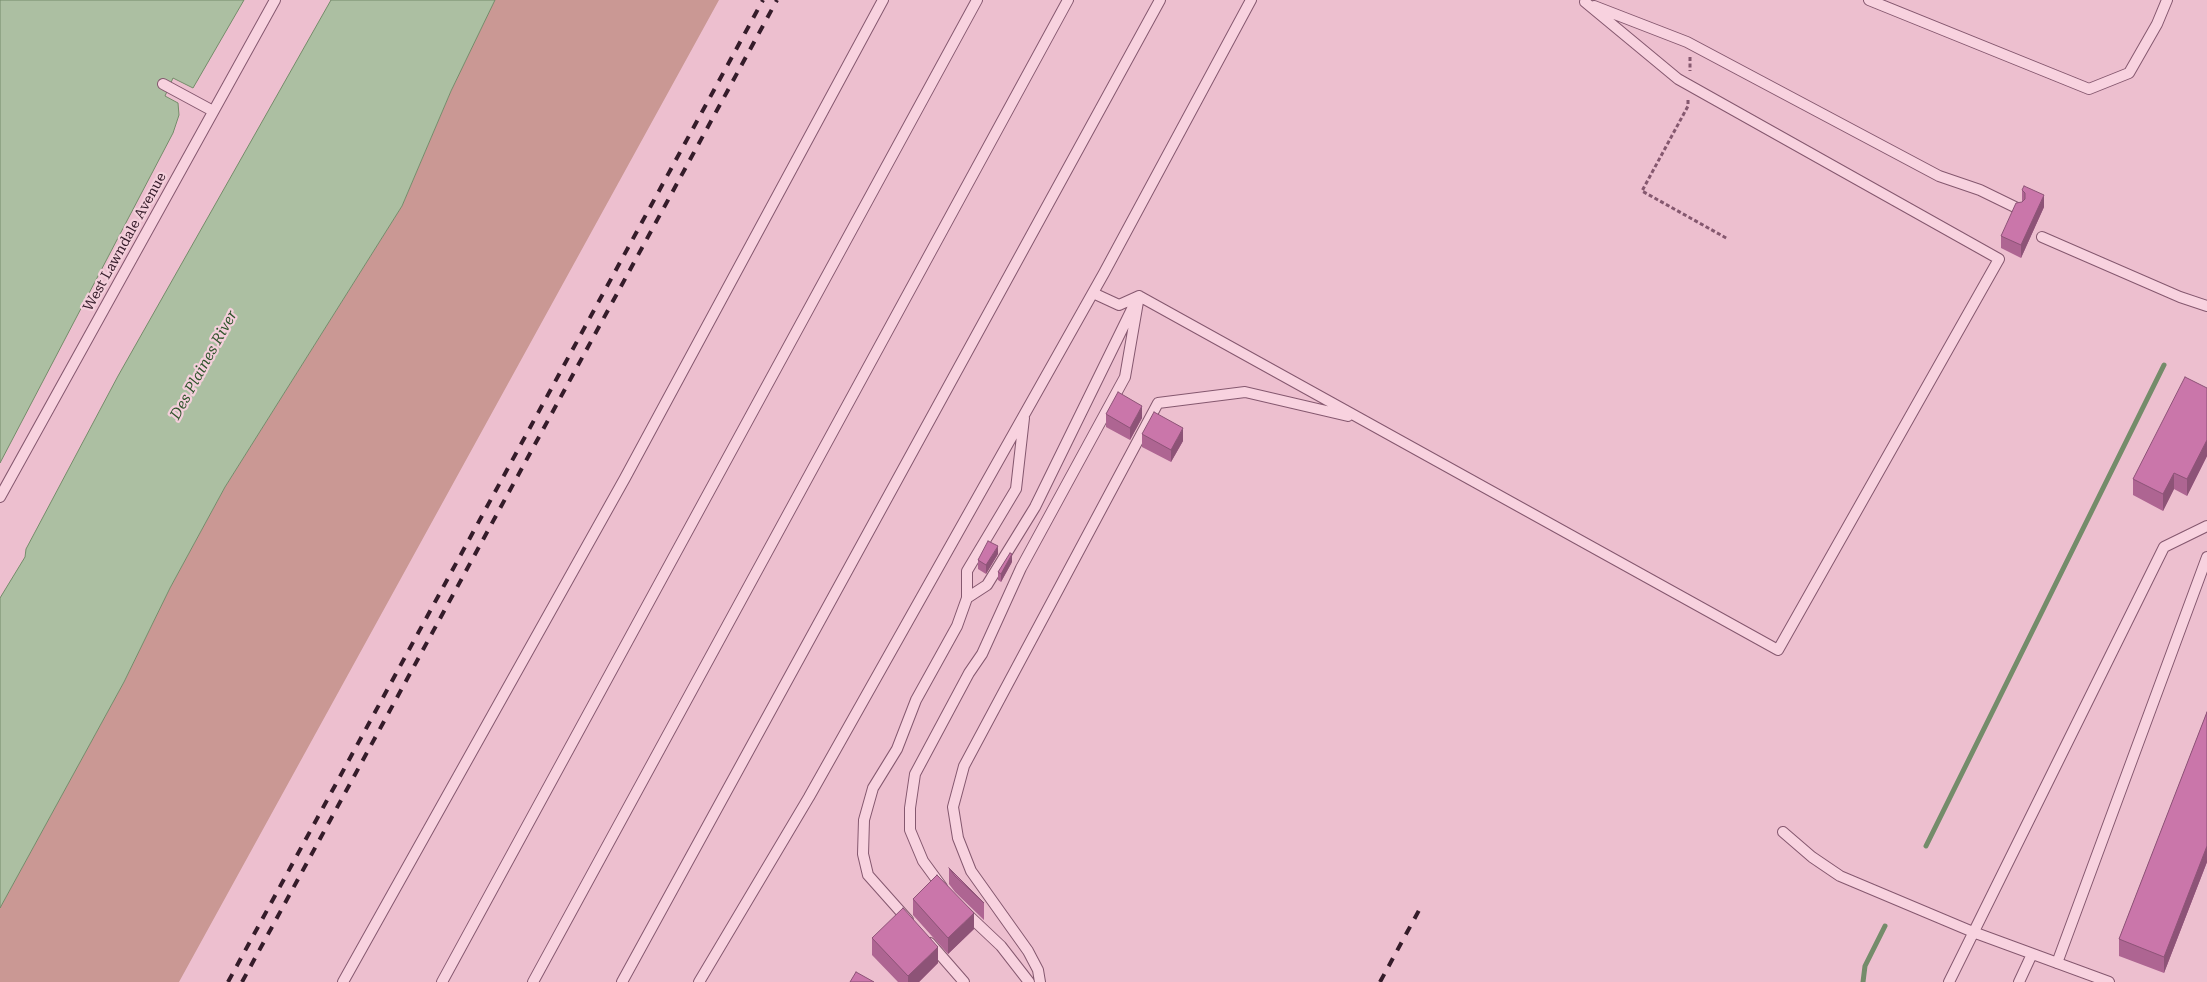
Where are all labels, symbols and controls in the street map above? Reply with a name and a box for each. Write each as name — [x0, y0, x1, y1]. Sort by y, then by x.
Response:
street label: West Lawndale Avenue — [80, 170, 170, 314]
water label: Des Plaines River — [167, 307, 241, 423]

